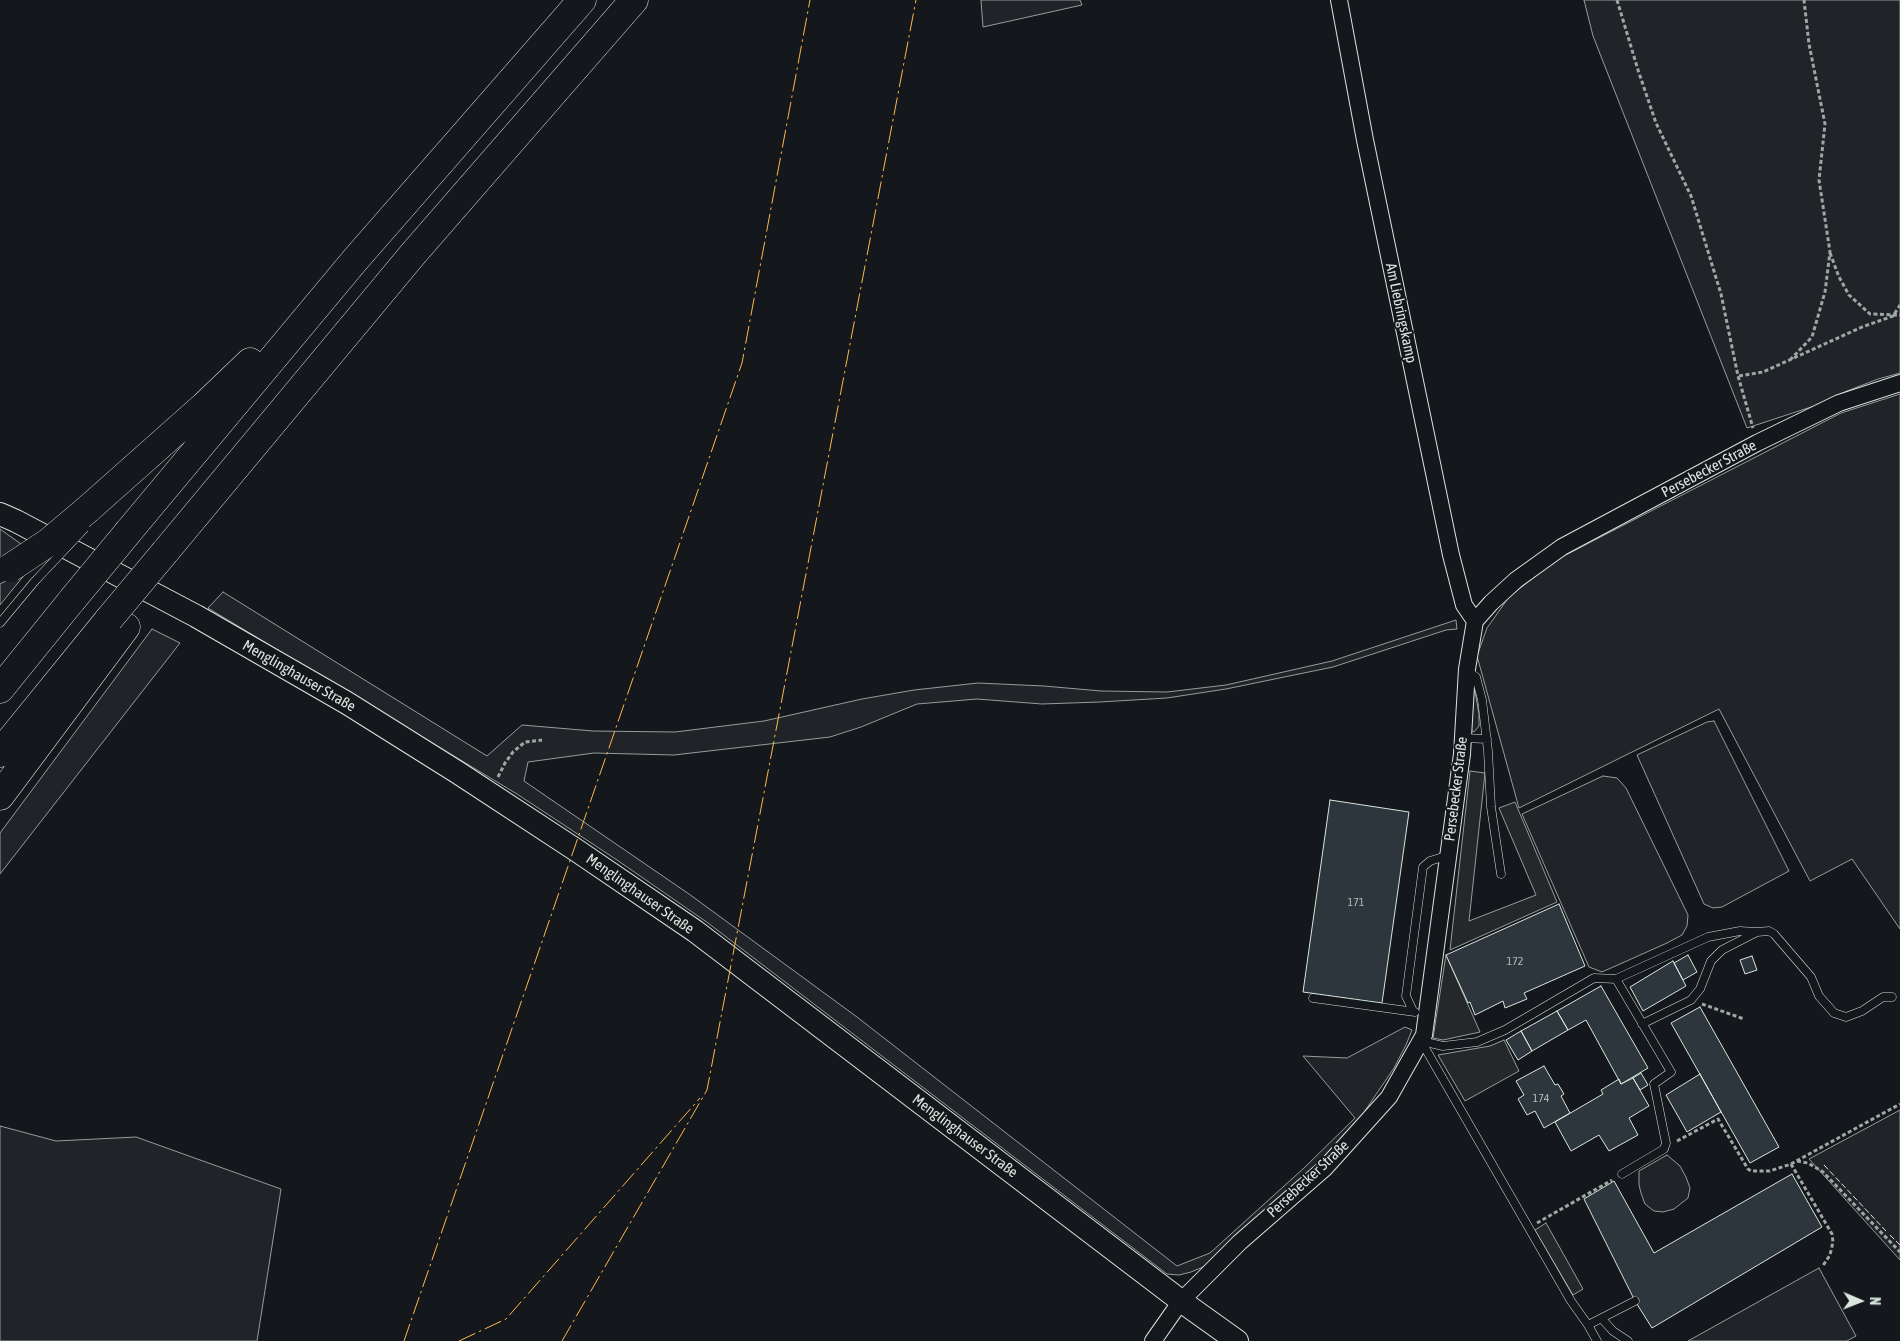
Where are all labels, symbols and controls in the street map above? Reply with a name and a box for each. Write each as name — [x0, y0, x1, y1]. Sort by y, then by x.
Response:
street label: Am Liebringskamp — [1382, 261, 1420, 365]
street label: Persebecker Straße — [1658, 436, 1760, 502]
street label: Menglinghauser Straße — [239, 636, 359, 716]
street label: Persebecker Straße — [1441, 736, 1471, 842]
street label: Menglinghauser Straße — [583, 850, 697, 938]
house number: 171 — [1348, 895, 1364, 909]
house number: 172 — [1507, 954, 1523, 968]
street label: Menglinghauser Straße — [909, 1090, 1021, 1182]
house number: 174 — [1533, 1091, 1549, 1105]
street label: Persebecker Straße — [1263, 1137, 1353, 1221]
north arrow — [1835, 1276, 1885, 1326]
text: N — [1867, 1297, 1883, 1306]

